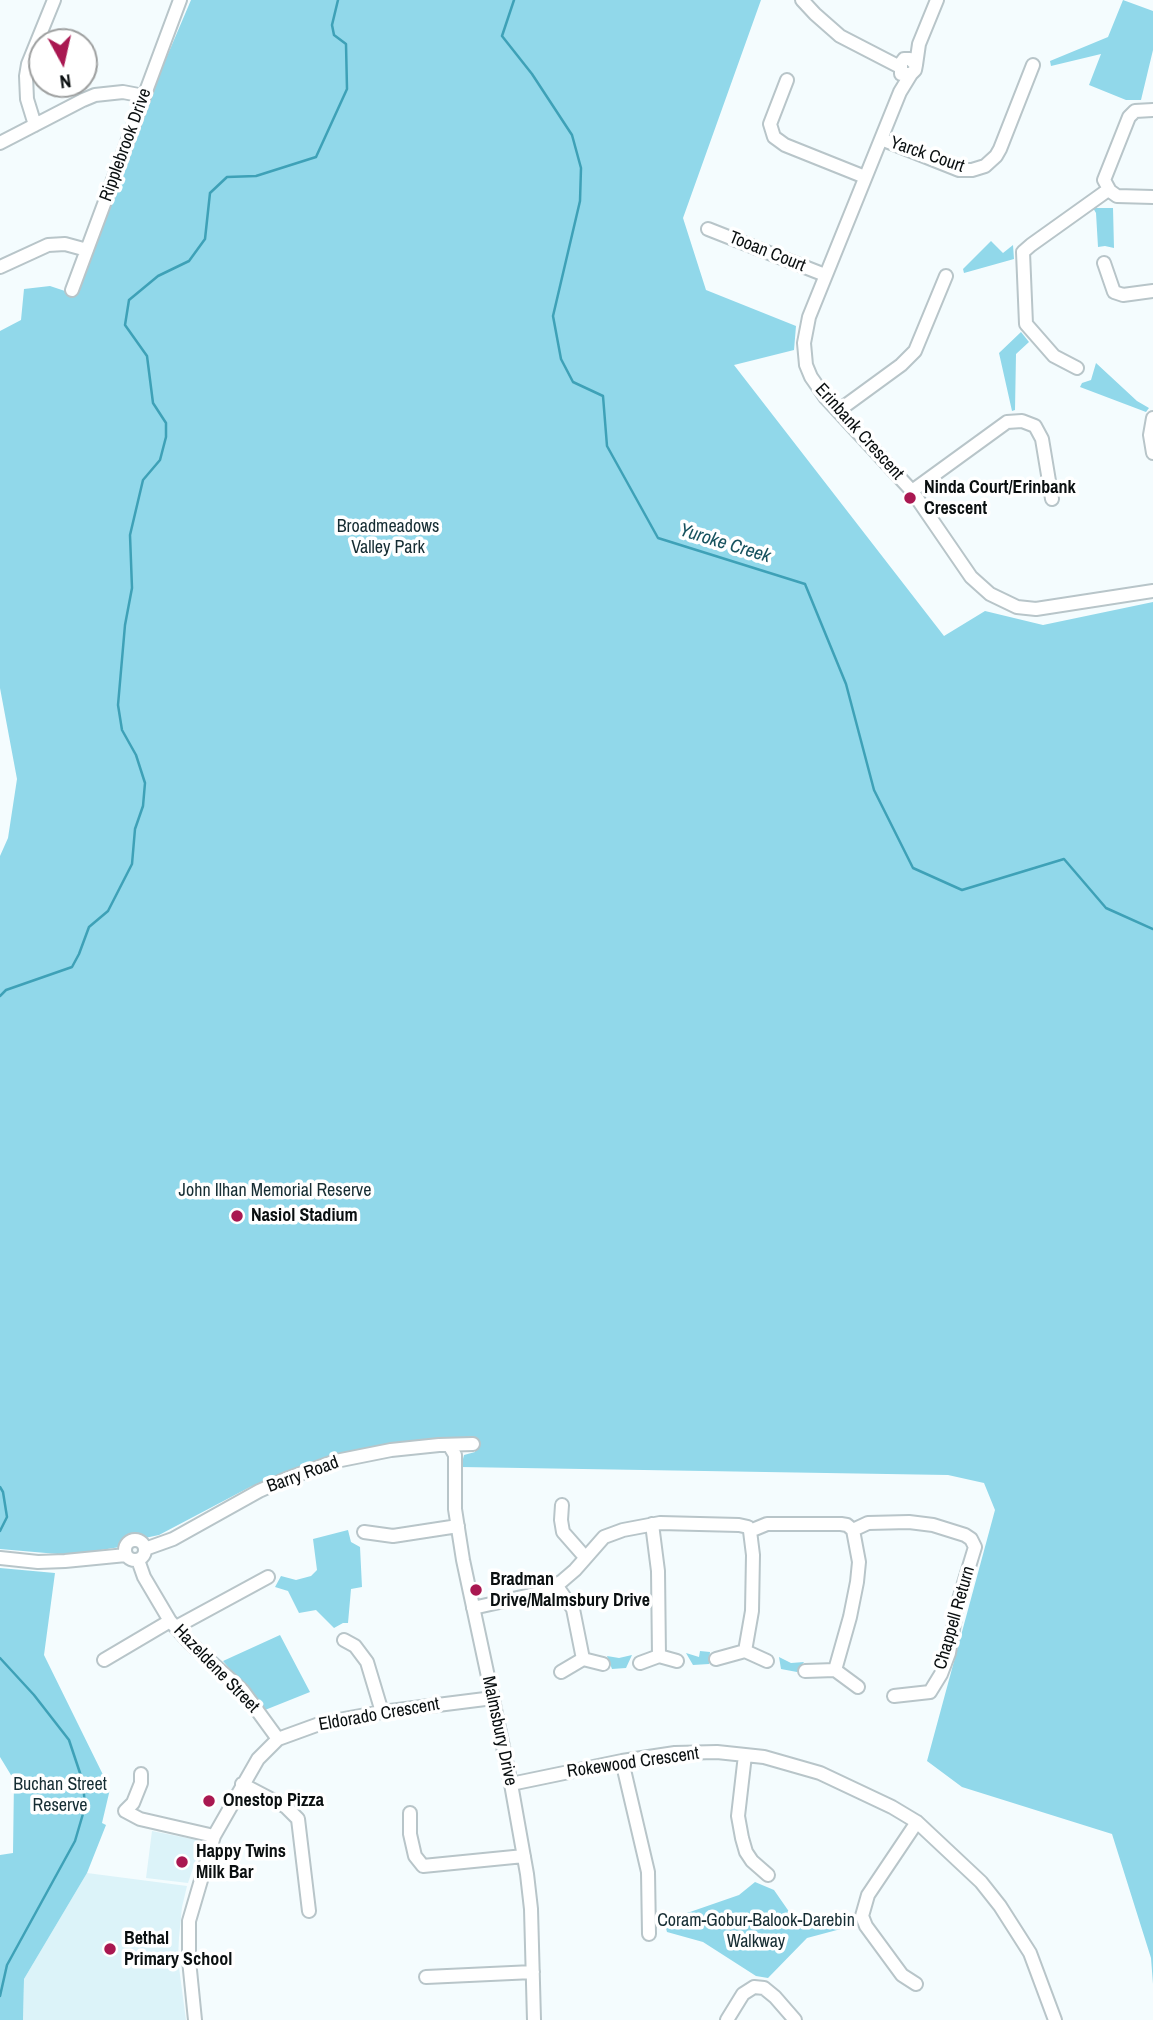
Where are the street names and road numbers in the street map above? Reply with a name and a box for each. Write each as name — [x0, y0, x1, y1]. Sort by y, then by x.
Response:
street label: Ripplebrook Drive — [96, 85, 156, 205]
street label: Yarck Court — [887, 132, 967, 178]
street label: Tooan Court — [726, 227, 808, 277]
street label: Erinbank Crescent — [810, 379, 908, 485]
street label: Barry Road — [264, 1452, 342, 1498]
street label: Chappell Return — [930, 1564, 980, 1672]
street label: Hazeldene Street — [169, 1620, 263, 1718]
street label: Malmsbury Drive — [477, 1674, 521, 1788]
street label: Eldorado Crescent — [317, 1694, 441, 1736]
street label: Rokewood Crescent — [566, 1743, 700, 1783]

